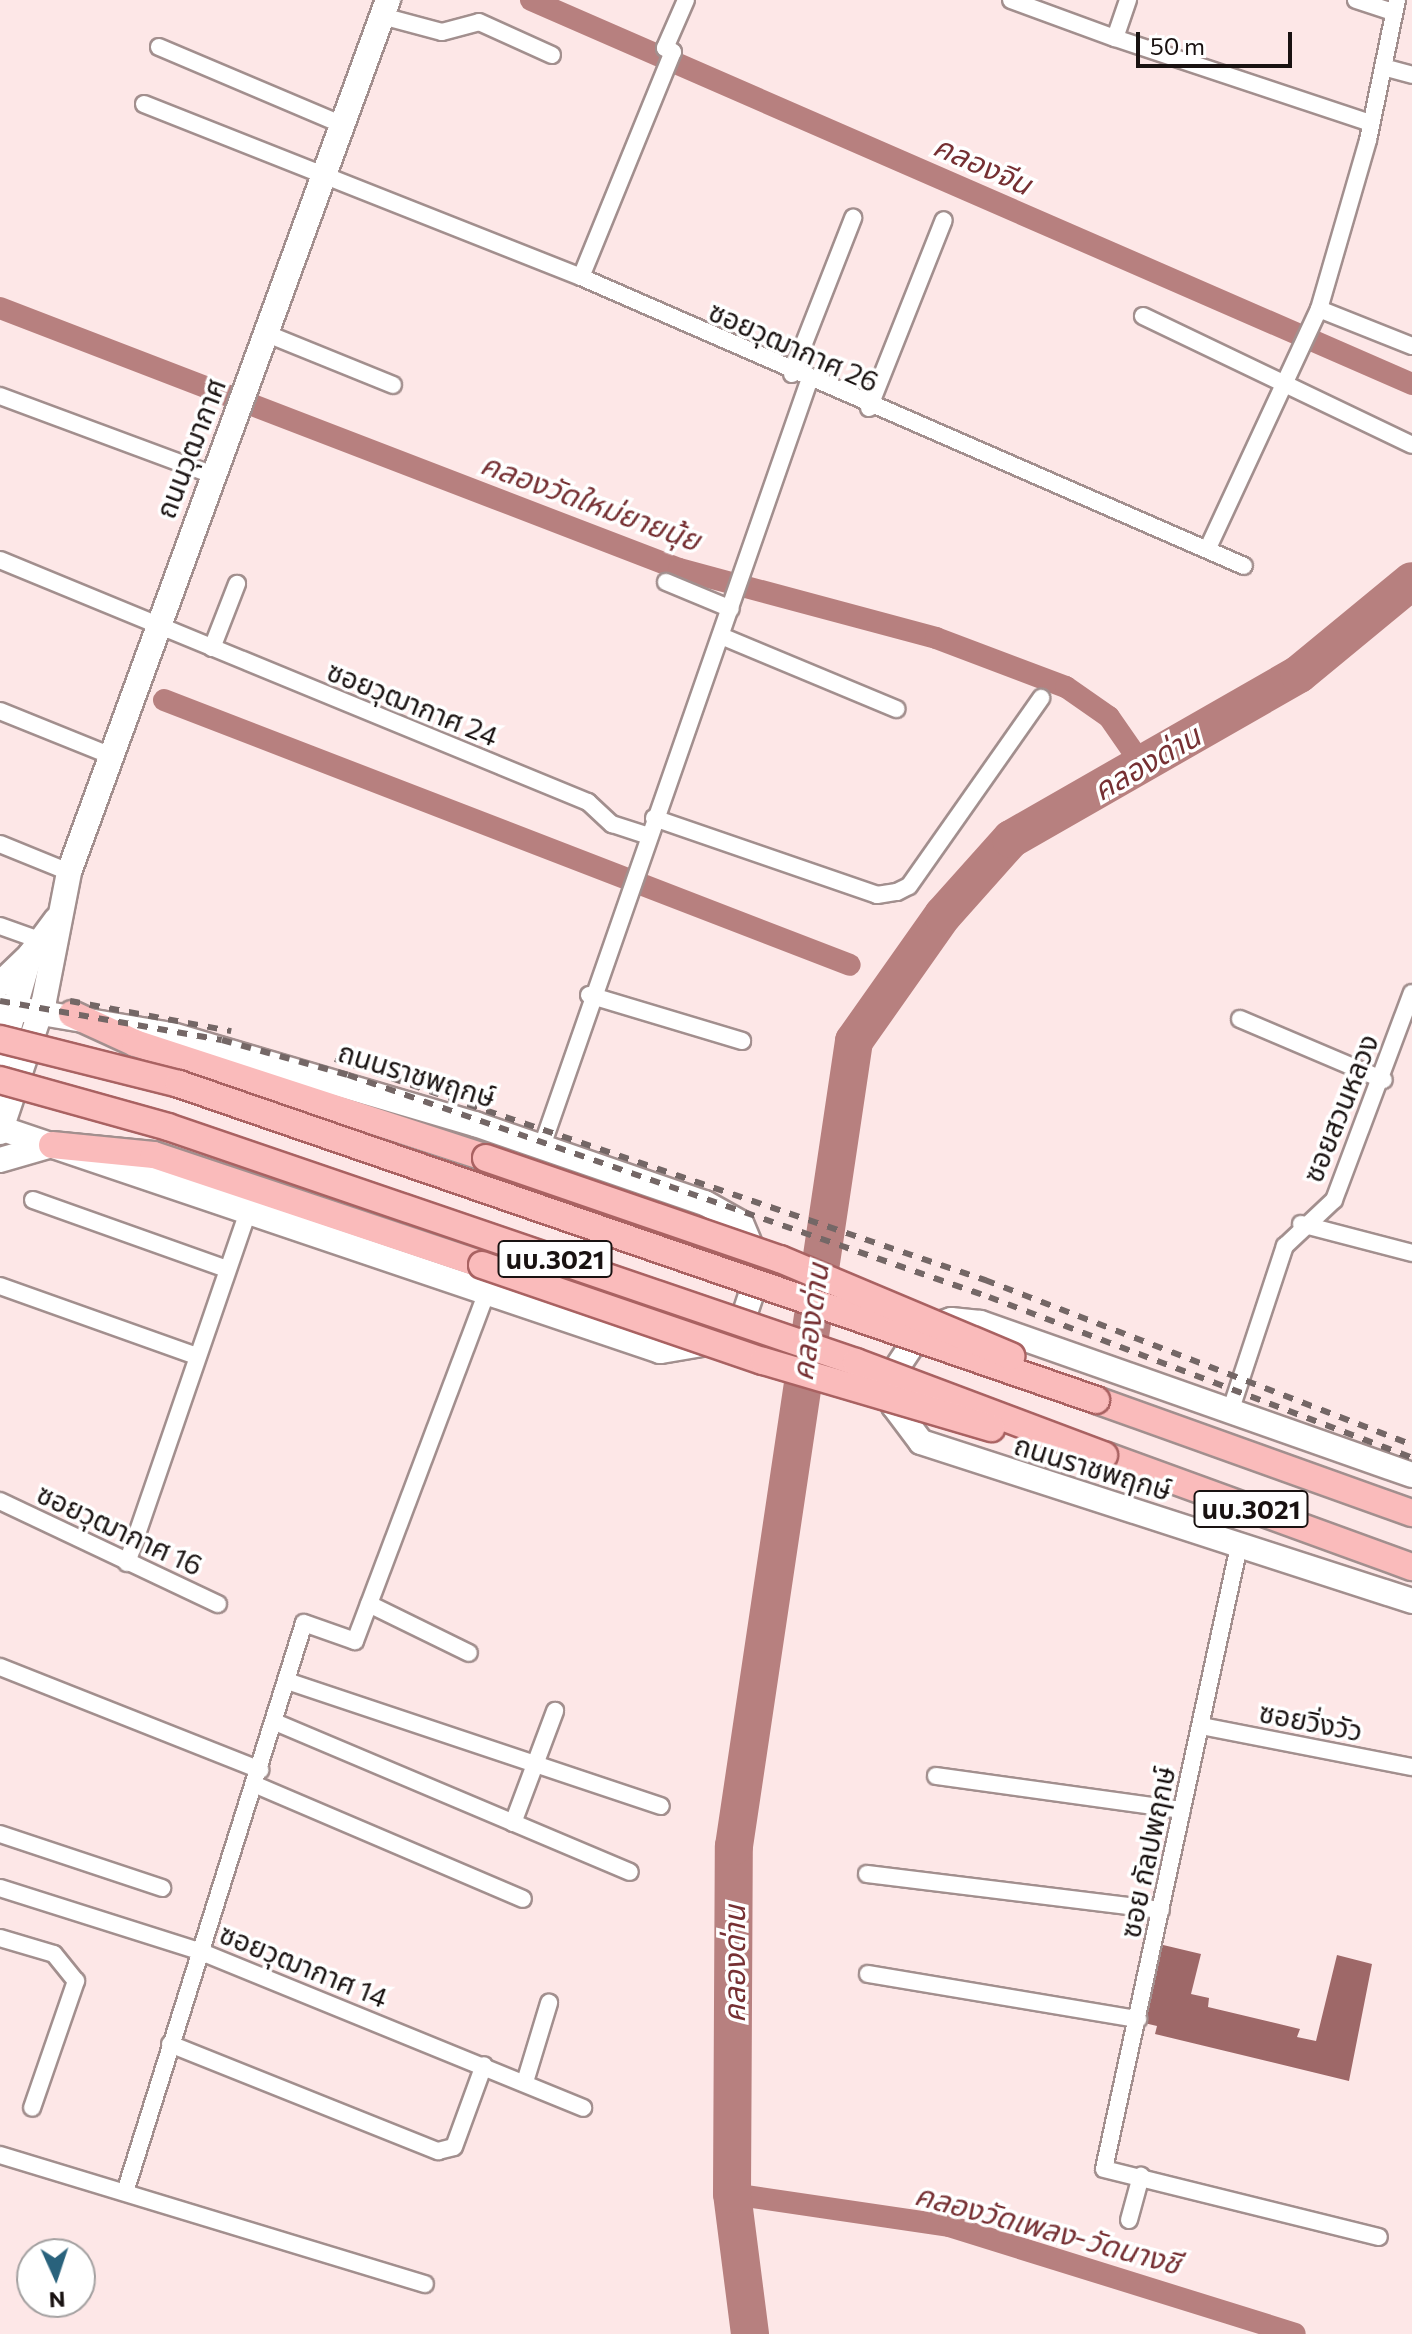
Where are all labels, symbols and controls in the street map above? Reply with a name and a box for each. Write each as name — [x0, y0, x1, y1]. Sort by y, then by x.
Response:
scale bar — [1140, 16, 1296, 66]
text: 50 m — [1150, 31, 1205, 60]
water label: คลองจีน — [929, 127, 1037, 201]
street label: ซอยวุฒากาศ 26 — [704, 294, 884, 398]
street label: ถนนวุฒากาศ — [148, 373, 232, 523]
water label: คลองวัดใหม่ยายนุ้ย — [476, 445, 706, 557]
street label: ซอยวุฒากาศ 24 — [322, 653, 504, 753]
water label: คลองด่าน — [1086, 717, 1206, 807]
street label: ซอยสวนหลวง — [1295, 1029, 1385, 1187]
street label: ถนนราชพฤกษ์ — [334, 1034, 500, 1114]
road number: นบ.3021 — [497, 1237, 613, 1281]
water label: คลองด่าน — [783, 1261, 835, 1383]
street label: ถนนราชพฤกษ์ — [1010, 1427, 1176, 1507]
street label: ซอยวุฒากาศ 16 — [32, 1476, 208, 1582]
road number: นบ.3021 — [1193, 1487, 1309, 1531]
street label: ซอยวิ่งวัว — [1256, 1695, 1366, 1747]
street label: ซอย กัลปพฤกษ์ — [1112, 1763, 1182, 1941]
water label: คลองด่าน — [715, 1905, 751, 2023]
street label: ซอยวุฒากาศ 14 — [215, 1916, 393, 2014]
water label: คลองวัดเพลง-วัดนางชี — [911, 2175, 1185, 2281]
north arrow — [16, 2238, 96, 2318]
text: N — [48, 2287, 66, 2314]

